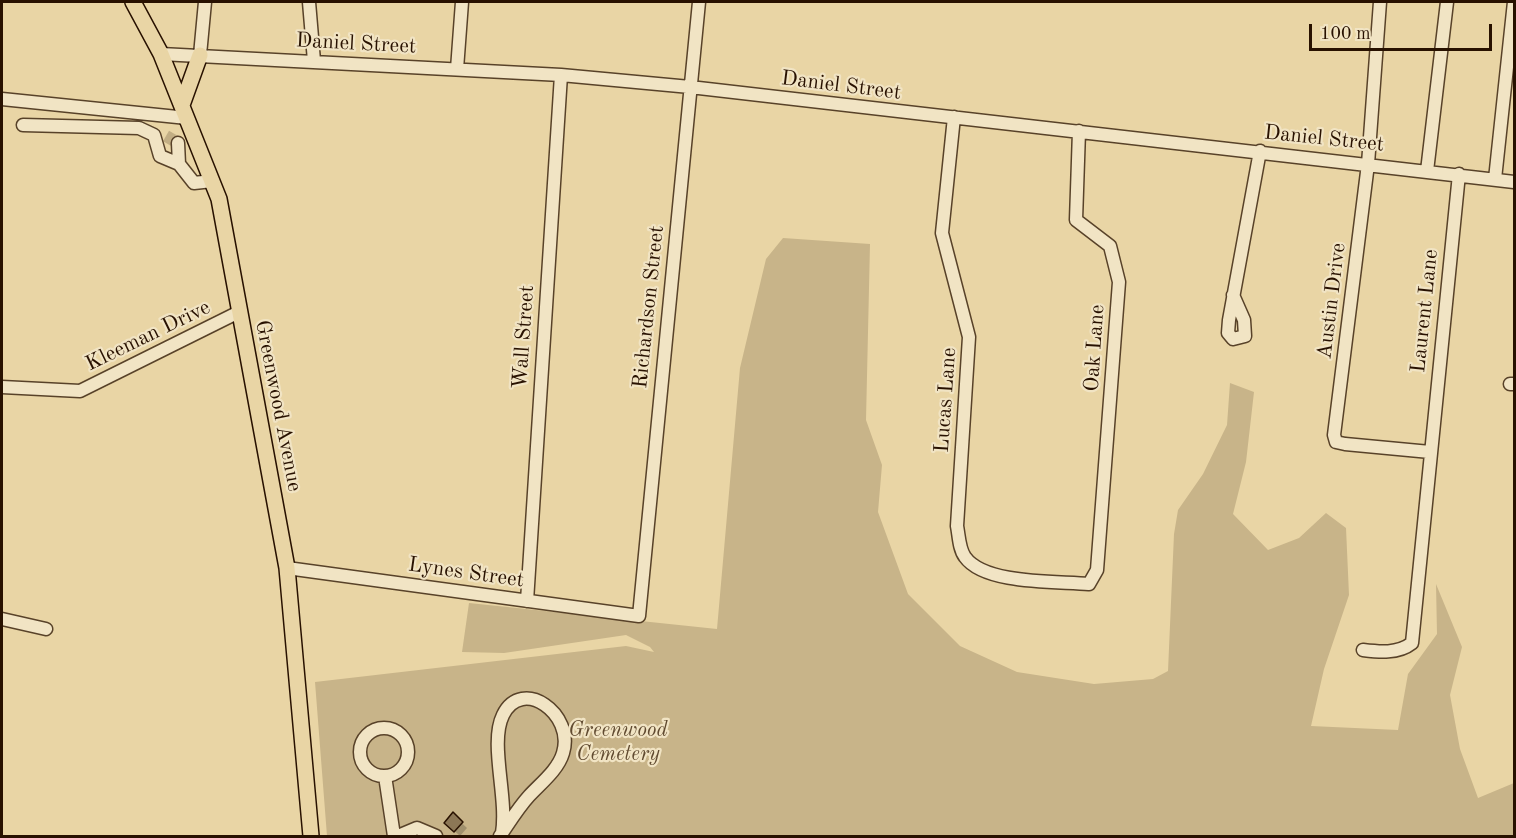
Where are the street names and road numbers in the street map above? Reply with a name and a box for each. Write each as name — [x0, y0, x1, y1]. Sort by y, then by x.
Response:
street label: Daniel Street — [295, 28, 417, 60]
street label: Daniel Street — [780, 66, 902, 106]
street label: Daniel Street — [1263, 120, 1385, 158]
street label: Richardson Street — [628, 224, 670, 390]
street label: Austin Drive — [1312, 241, 1352, 361]
street label: Laurent Lane — [1406, 248, 1444, 374]
street label: Wall Street — [508, 284, 540, 390]
street label: Kleeman Drive — [82, 295, 214, 377]
street label: Oak Lane — [1079, 304, 1111, 392]
street label: Greenwood Avenue — [249, 318, 307, 494]
street label: Lucas Lane — [930, 347, 962, 453]
street label: Lynes Street — [406, 552, 526, 594]

